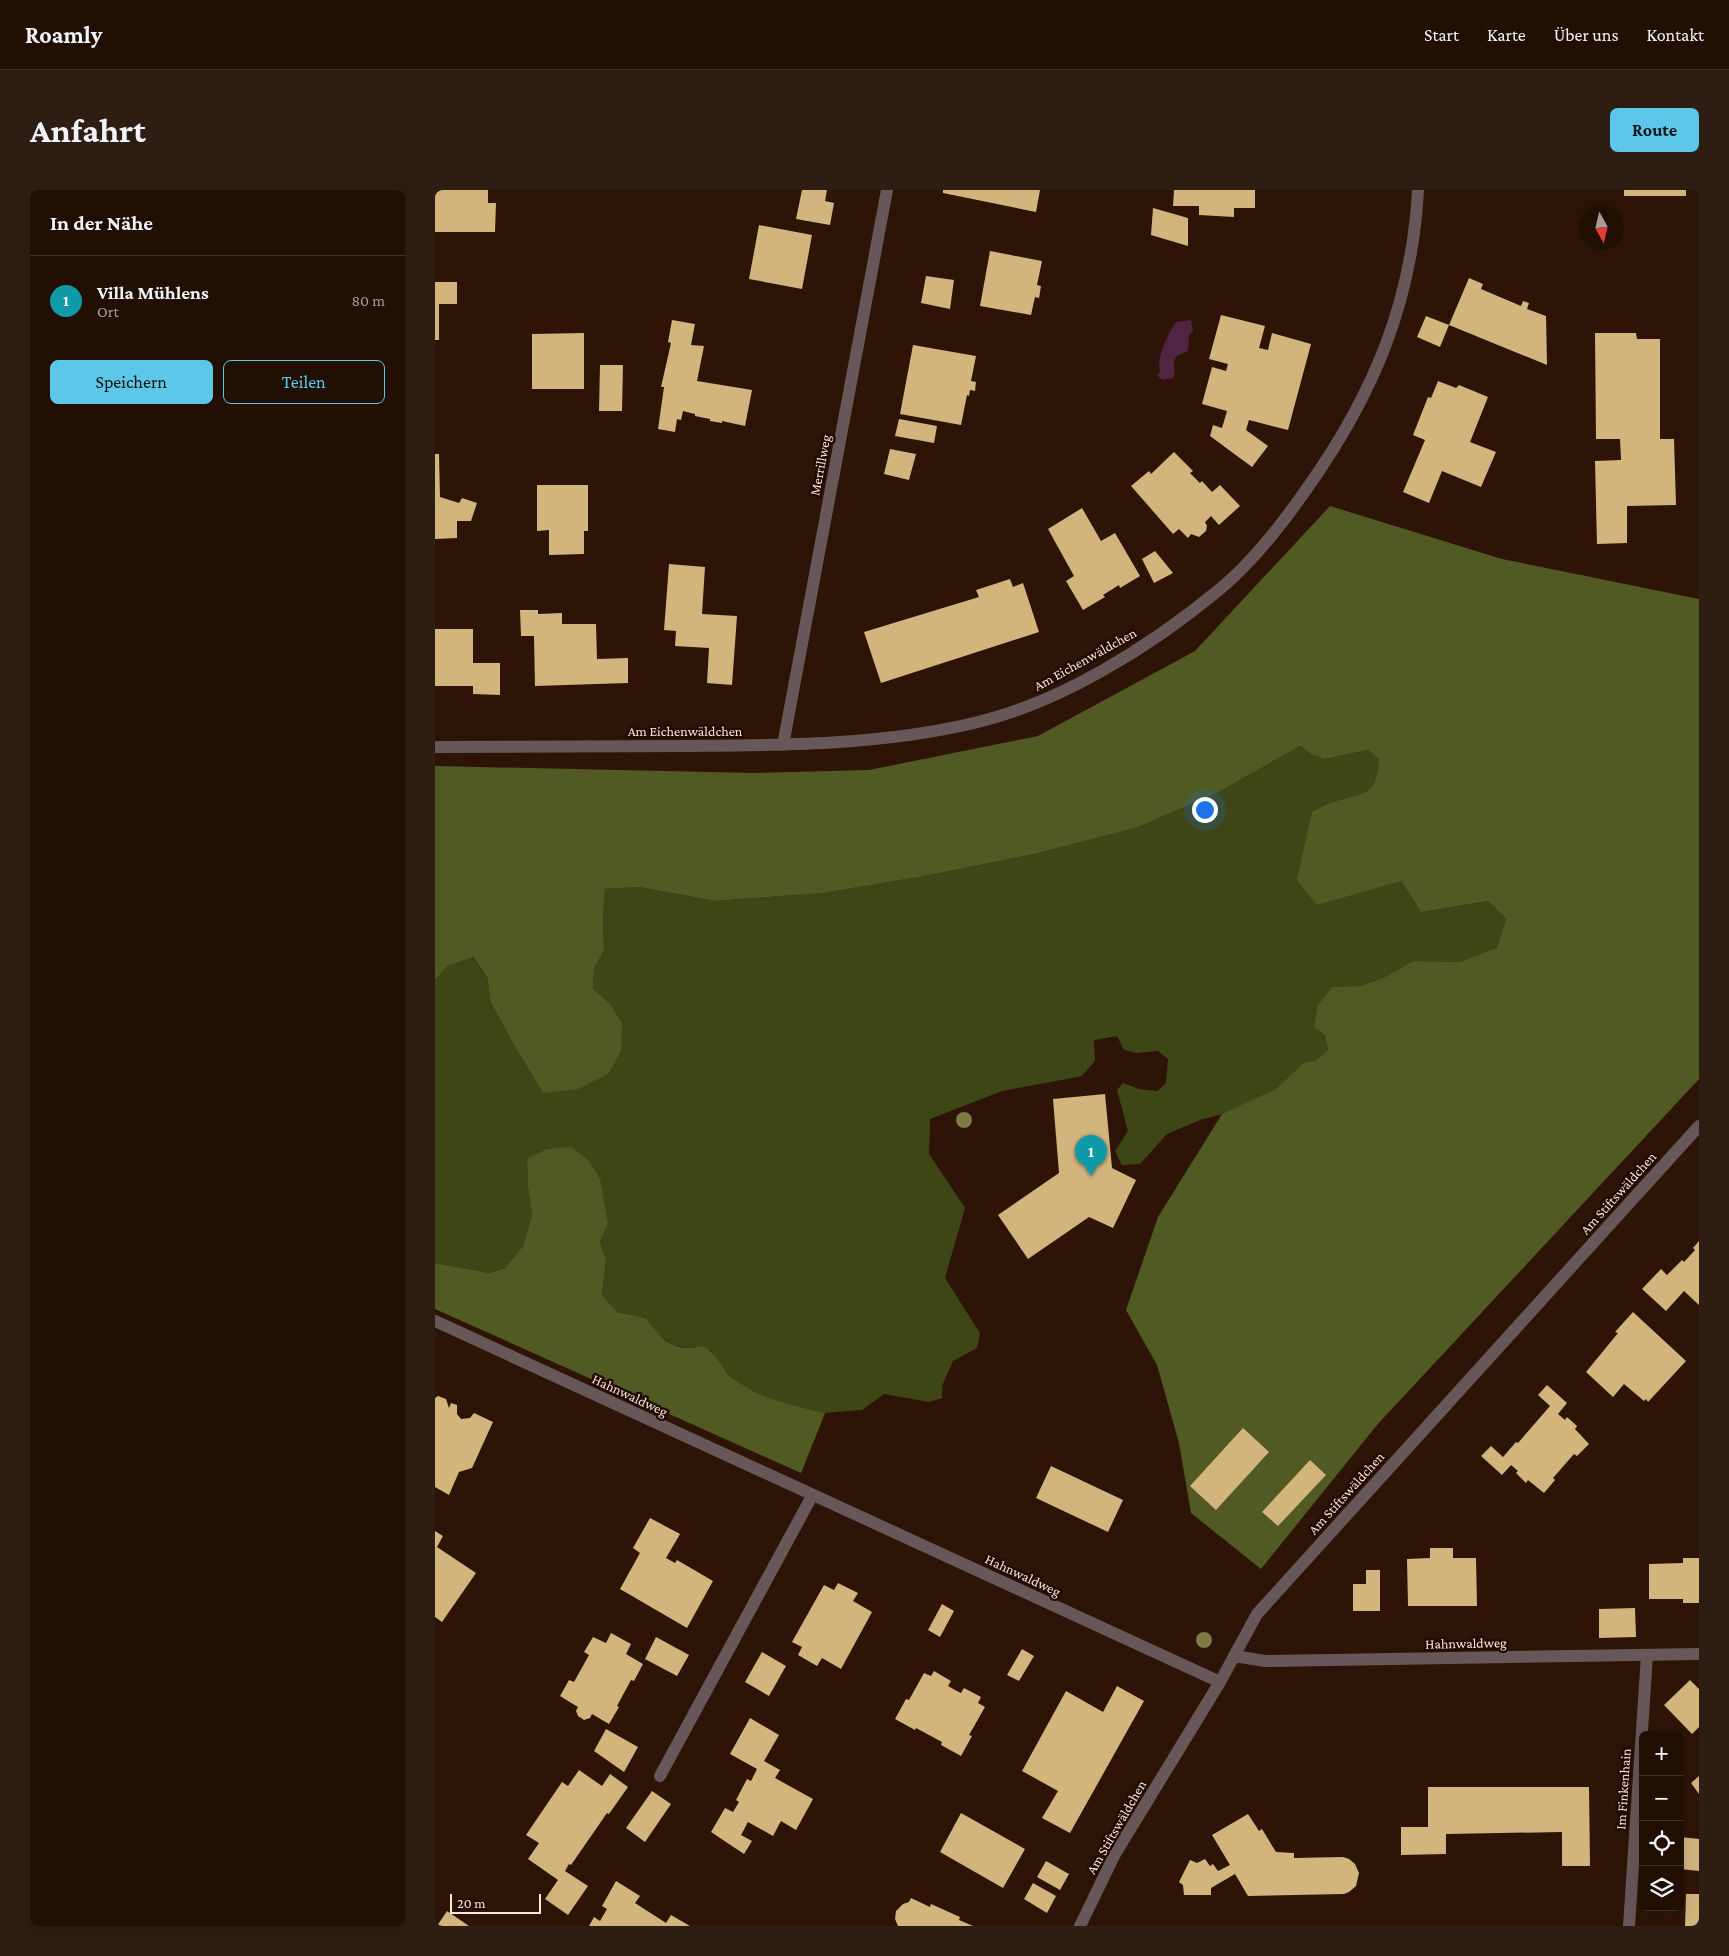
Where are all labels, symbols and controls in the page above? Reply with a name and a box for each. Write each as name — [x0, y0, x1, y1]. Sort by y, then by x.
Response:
text: Roamly — [25, 21, 102, 48]
text: Start — [1424, 25, 1459, 45]
text: Karte — [1487, 25, 1526, 45]
text: Über uns — [1554, 25, 1619, 45]
text: Kontakt — [1647, 25, 1704, 45]
button: Route — [1610, 108, 1699, 152]
text: Anfahrt — [30, 111, 146, 150]
north arrow — [1579, 205, 1624, 250]
text: In der Nähe — [50, 211, 153, 235]
text: Villa Mühlens — [97, 282, 209, 303]
text: 1 — [63, 292, 69, 309]
text: 80 m — [351, 292, 385, 309]
text: Ort — [97, 303, 119, 320]
button: Speichern — [50, 360, 213, 404]
button: Teilen — [223, 360, 385, 404]
street label: Merrillweg — [806, 433, 834, 497]
street label: Am Eichenwäldchen — [1031, 624, 1139, 694]
street label: Am Eichenwäldchen — [628, 723, 743, 739]
your location — [1192, 797, 1218, 823]
pin: 1 — [1075, 1135, 1107, 1176]
street label: Am Stiftswäldchen — [1577, 1148, 1660, 1238]
street label: Hahnwaldweg — [590, 1371, 671, 1420]
street label: Am Stiftswäldchen — [1305, 1448, 1388, 1538]
street label: Hahnwaldweg — [983, 1551, 1064, 1600]
street label: Hahnwaldweg — [1425, 1634, 1507, 1652]
map controls — [1639, 1731, 1684, 1911]
button: + — [1639, 1731, 1684, 1776]
street label: Im Finkenhain — [1612, 1747, 1634, 1830]
button: − — [1639, 1776, 1684, 1821]
street label: Am Stiftswäldchen — [1083, 1777, 1150, 1877]
button: locate — [1639, 1821, 1684, 1866]
button: layers — [1639, 1866, 1684, 1911]
scale bar — [450, 1891, 541, 1914]
text: 20 m — [457, 1895, 485, 1911]

